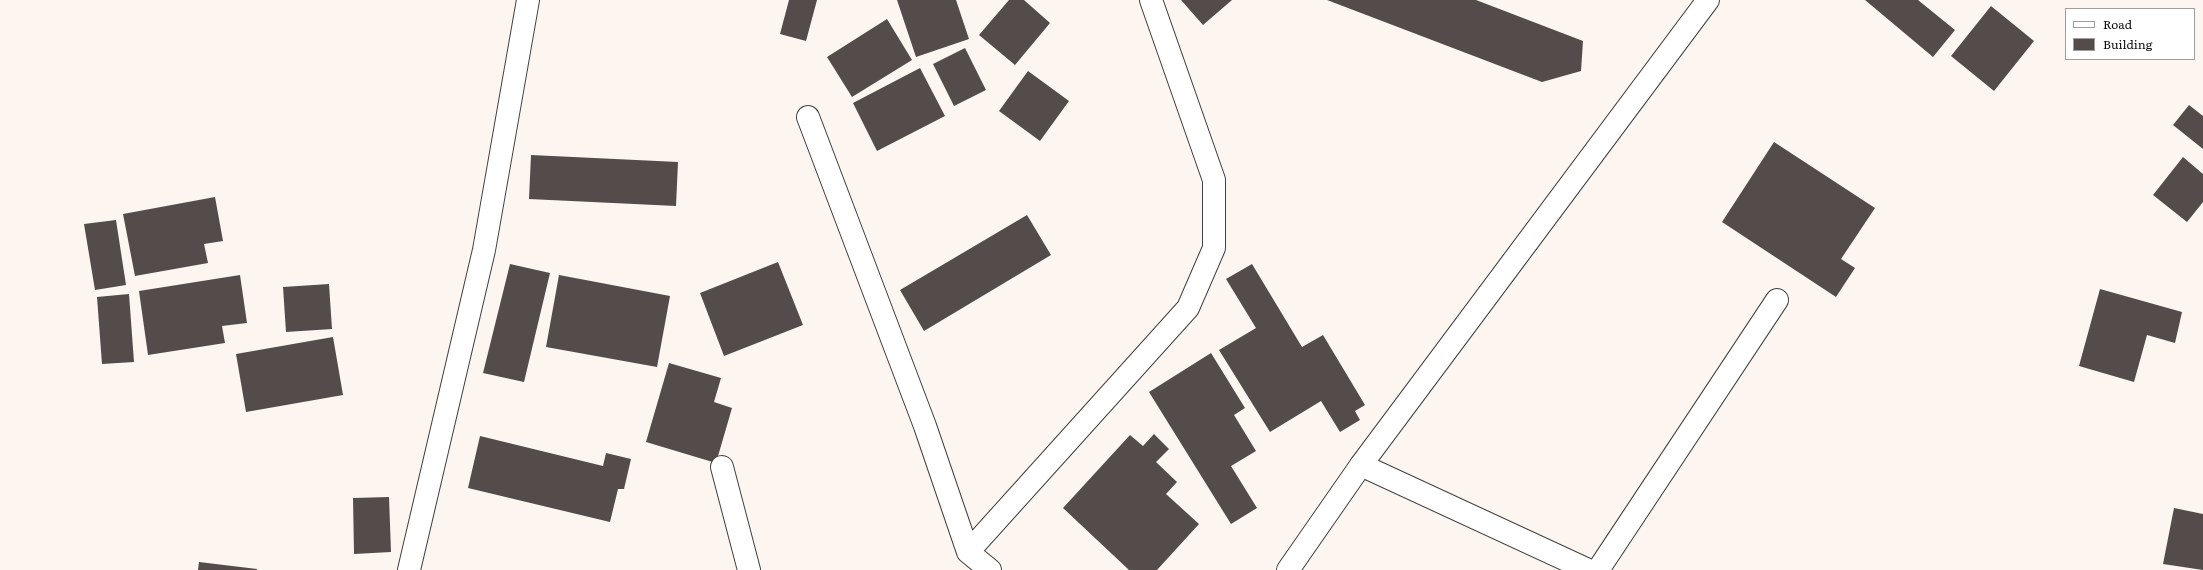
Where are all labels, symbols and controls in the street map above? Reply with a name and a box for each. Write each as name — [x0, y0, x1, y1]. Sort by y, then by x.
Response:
legend — [2065, 8, 2195, 60]
text: Road — [2103, 15, 2132, 33]
text: Building — [2103, 35, 2152, 53]

